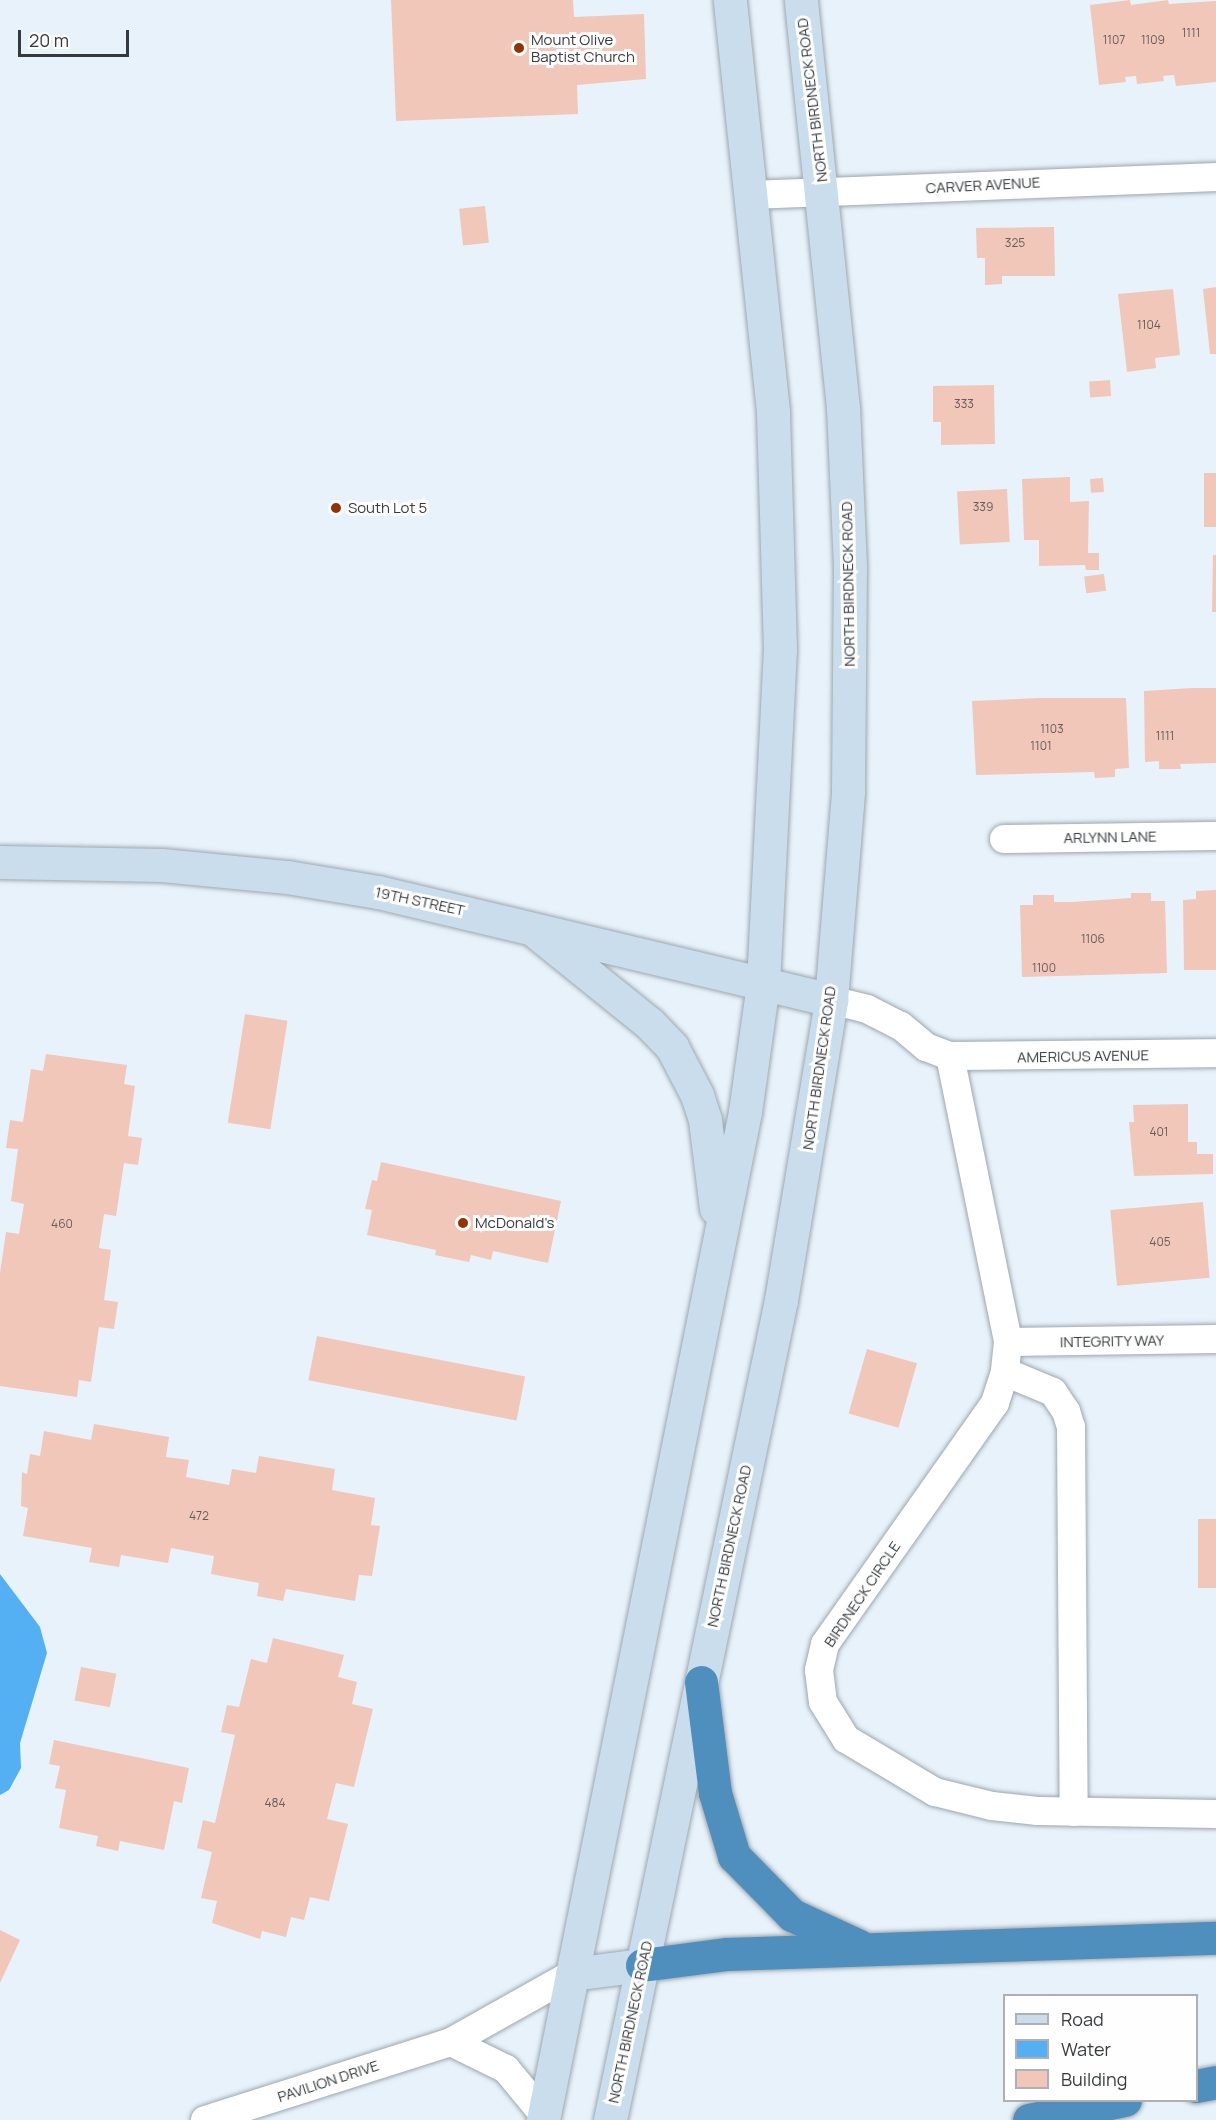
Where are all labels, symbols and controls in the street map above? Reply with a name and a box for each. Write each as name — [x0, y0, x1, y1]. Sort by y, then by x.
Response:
street label: NORTH BIRDNECK ROAD — [793, 17, 831, 183]
scale bar — [21, 18, 132, 56]
house number: 1111 — [1182, 26, 1200, 40]
text: 20 m — [29, 28, 69, 52]
place label: Mount Olive Baptist Church — [531, 30, 635, 65]
house number: 1107 — [1103, 33, 1125, 47]
house number: 1109 — [1141, 33, 1165, 47]
marker: Mount Olive Baptist Church — [512, 41, 526, 55]
street label: CARVER AVENUE — [925, 173, 1041, 197]
house number: 325 — [1005, 236, 1025, 250]
house number: 1104 — [1137, 318, 1161, 332]
house number: 333 — [954, 397, 974, 411]
place label: South Lot 5 — [348, 499, 427, 517]
house number: 339 — [973, 500, 993, 514]
marker: South Lot 5 — [329, 501, 343, 515]
street label: NORTH BIRDNECK ROAD — [838, 501, 858, 667]
house number: 1103 — [1040, 722, 1064, 736]
house number: 1111 — [1156, 729, 1174, 743]
house number: 1101 — [1030, 739, 1052, 753]
street label: ARLYNN LANE — [1063, 827, 1157, 847]
street label: 19TH STREET — [374, 883, 466, 919]
house number: 1106 — [1081, 932, 1105, 946]
house number: 1100 — [1032, 961, 1056, 975]
street label: NORTH BIRDNECK ROAD — [799, 985, 839, 1151]
street label: AMERICUS AVENUE — [1017, 1046, 1149, 1066]
house number: 401 — [1149, 1125, 1169, 1139]
place label: McDonald's — [475, 1214, 554, 1232]
marker: McDonald's — [456, 1216, 470, 1230]
house number: 460 — [51, 1217, 73, 1231]
house number: 405 — [1149, 1235, 1171, 1249]
street label: INTEGRITY WAY — [1059, 1331, 1165, 1351]
street label: NORTH BIRDNECK ROAD — [703, 1463, 755, 1629]
house number: 472 — [189, 1509, 209, 1523]
street label: BIRDNECK CIRCLE — [820, 1538, 904, 1650]
house number: 484 — [264, 1796, 286, 1810]
street label: NORTH BIRDNECK ROAD — [604, 1939, 656, 2105]
legend — [1003, 1994, 1198, 2102]
text: Road — [1061, 2007, 1104, 2031]
text: Water — [1061, 2037, 1111, 2061]
street label: PAVILION DRIVE — [275, 2056, 381, 2106]
text: Building — [1061, 2067, 1127, 2091]

